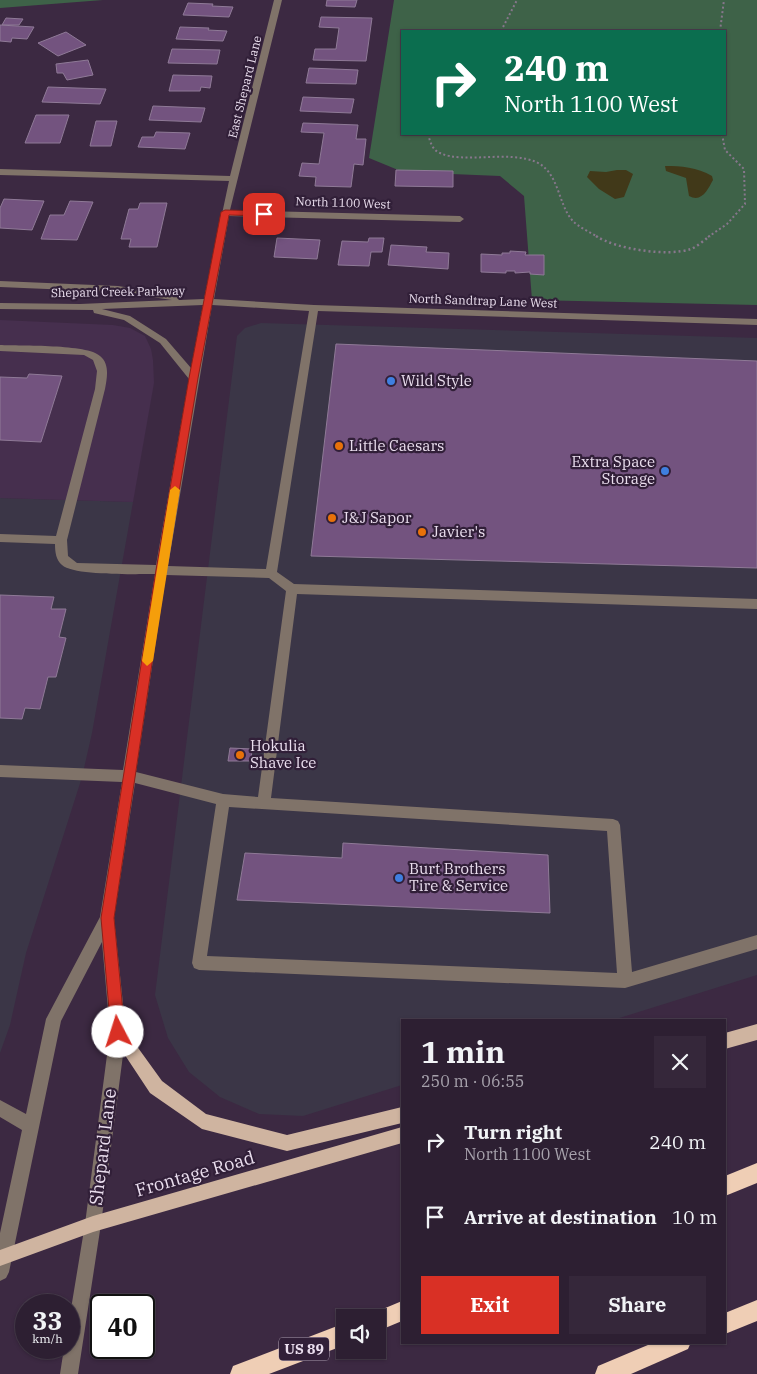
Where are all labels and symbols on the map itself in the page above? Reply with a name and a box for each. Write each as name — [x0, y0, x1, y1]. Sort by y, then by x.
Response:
street label: East Shepard Lane — [225, 34, 265, 140]
pin — [243, 193, 285, 235]
street label: North 1100 West — [295, 193, 391, 212]
street label: Shepard Creek Parkway — [51, 283, 186, 300]
street label: North Sandtrap Lane West — [408, 290, 558, 311]
place label: Wild Style — [401, 371, 472, 390]
marker: Wild Style — [385, 375, 397, 387]
place label: Little Caesars — [349, 436, 444, 455]
marker: Little Caesars — [333, 440, 345, 452]
place label: Extra Space Storage — [571, 452, 655, 488]
marker: Extra Space Storage — [659, 465, 671, 477]
place label: J&J Sapor — [342, 508, 412, 527]
marker: J&J Sapor — [326, 512, 338, 524]
place label: Javier's — [432, 522, 485, 541]
marker: Javier's — [416, 526, 428, 538]
place label: Hokulia Shave Ice — [250, 736, 316, 772]
marker: Hokulia Shave Ice — [234, 749, 246, 761]
place label: Burt Brothers Tire & Service — [409, 859, 508, 895]
marker: Burt Brothers Tire & Service — [393, 872, 405, 884]
position arrow — [91, 1005, 143, 1057]
street label: Shepard Lane — [84, 1087, 121, 1207]
street label: Frontage Road — [133, 1146, 257, 1202]
speed limit sign: 40 — [90, 1294, 155, 1359]
road number: US 89 — [279, 1338, 329, 1360]

